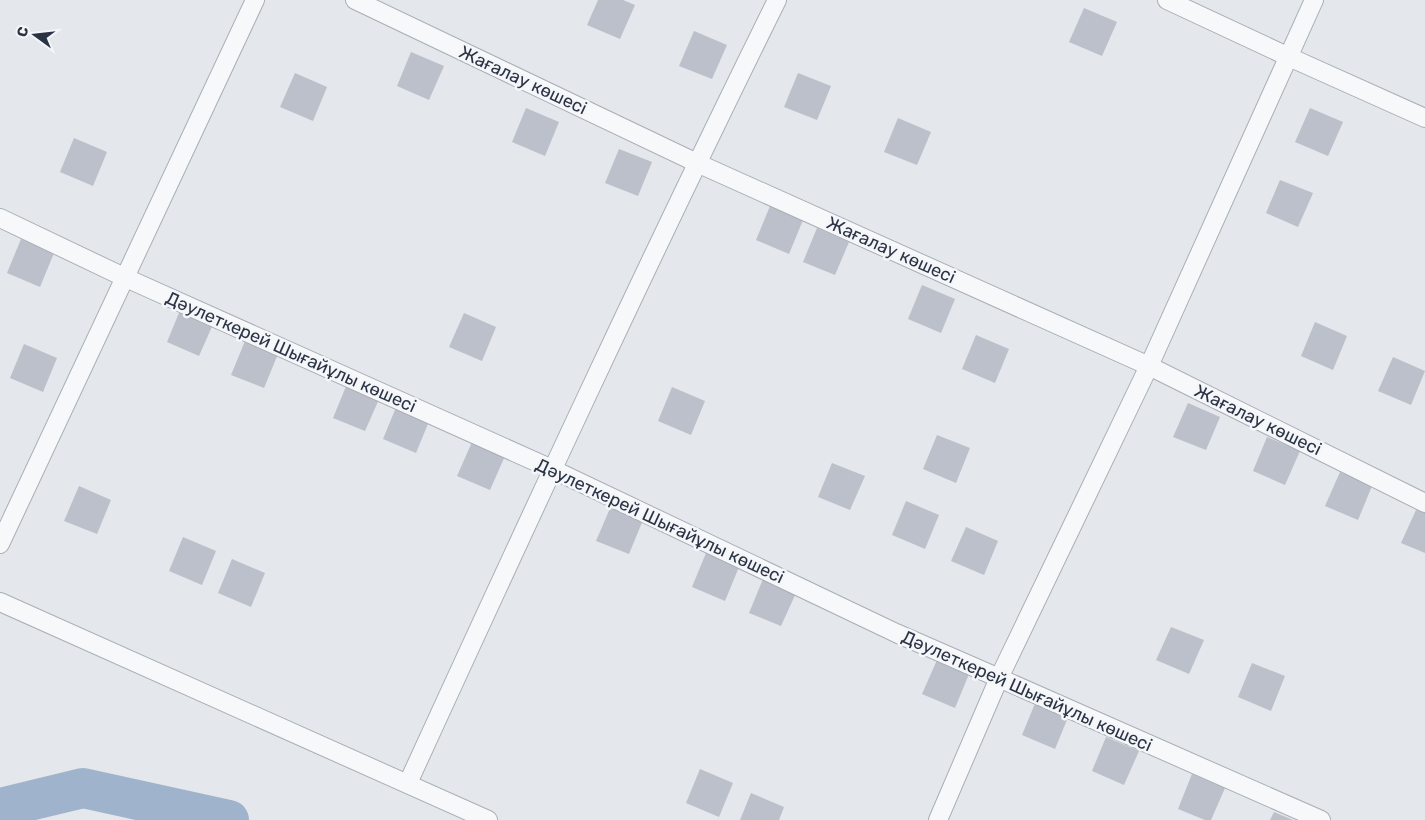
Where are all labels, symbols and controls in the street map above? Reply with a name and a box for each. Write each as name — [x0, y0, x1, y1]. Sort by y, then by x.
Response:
north arrow — [10, 10, 60, 60]
text: С — [13, 25, 32, 39]
street label: Жағалау көшесі — [456, 41, 590, 119]
street label: Жағалау көшесі — [823, 212, 959, 288]
street label: Дәулеткерей Шығайұлы көшесі — [162, 287, 420, 417]
street label: Жағалау көшесі — [1191, 380, 1325, 460]
street label: Дәулеткерей Шығайұлы көшесі — [532, 454, 788, 588]
street label: Дәулеткерей Шығайұлы көшесі — [898, 626, 1156, 756]

